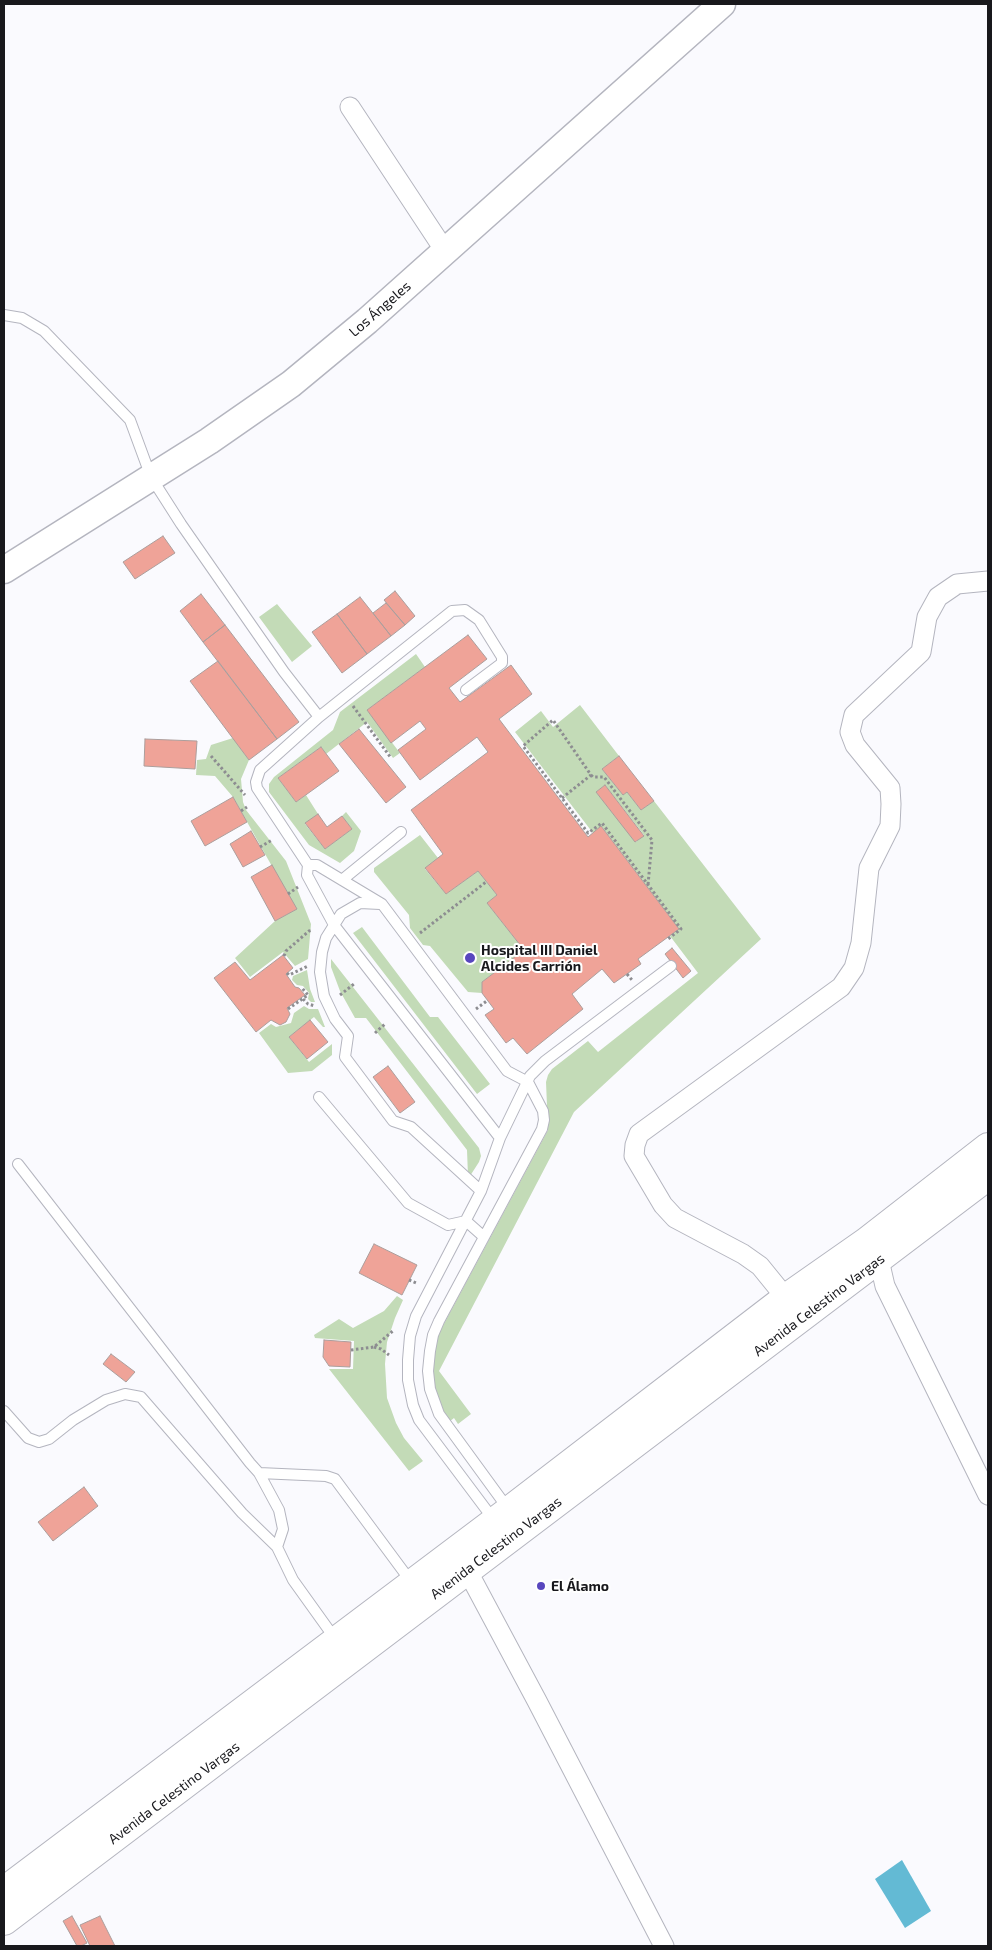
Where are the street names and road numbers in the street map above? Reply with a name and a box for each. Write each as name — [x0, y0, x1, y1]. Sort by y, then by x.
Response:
street label: Los Ángeles — [346, 278, 414, 340]
street label: Avenida Celestino Vargas — [750, 1250, 888, 1360]
street label: Avenida Celestino Vargas — [427, 1493, 565, 1603]
street label: Avenida Celestino Vargas — [105, 1738, 243, 1848]

